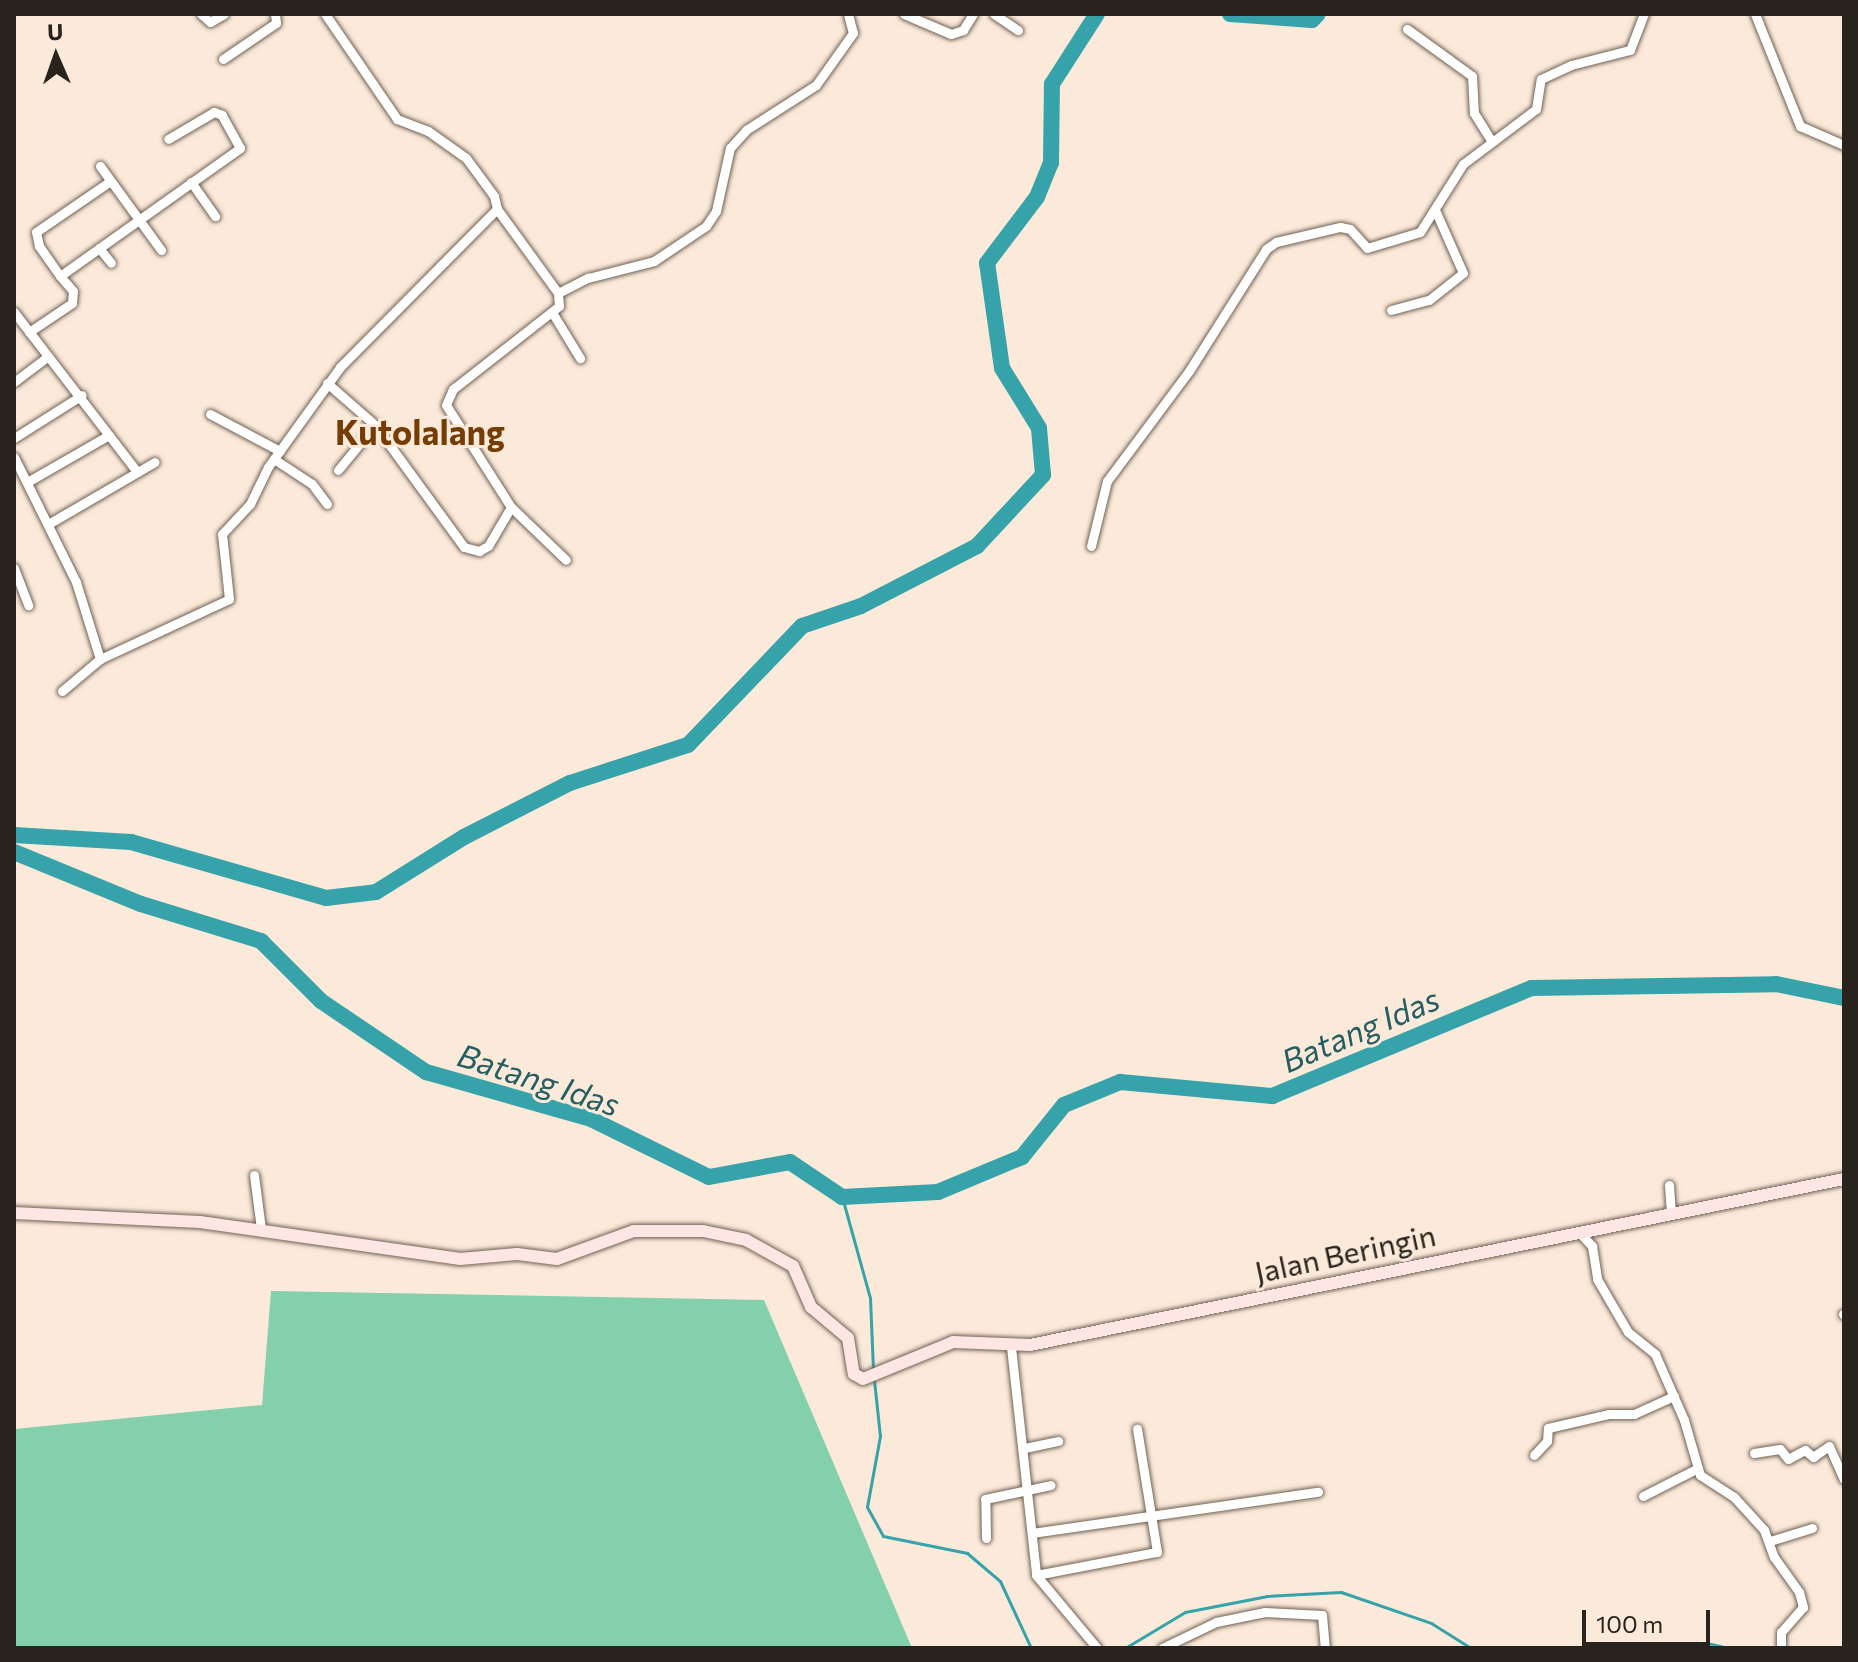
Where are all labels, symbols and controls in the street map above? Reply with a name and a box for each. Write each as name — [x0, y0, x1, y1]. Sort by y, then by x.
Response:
north arrow — [16, 16, 96, 96]
text: U — [47, 18, 64, 45]
district label: Kutolalang — [335, 412, 505, 452]
water label: Batang Idas — [1275, 979, 1445, 1079]
water label: Batang Idas — [453, 1035, 625, 1123]
street label: Jalan Beringin — [1251, 1216, 1439, 1290]
scale bar — [1586, 1594, 1714, 1644]
text: 100 m — [1596, 1609, 1663, 1638]

